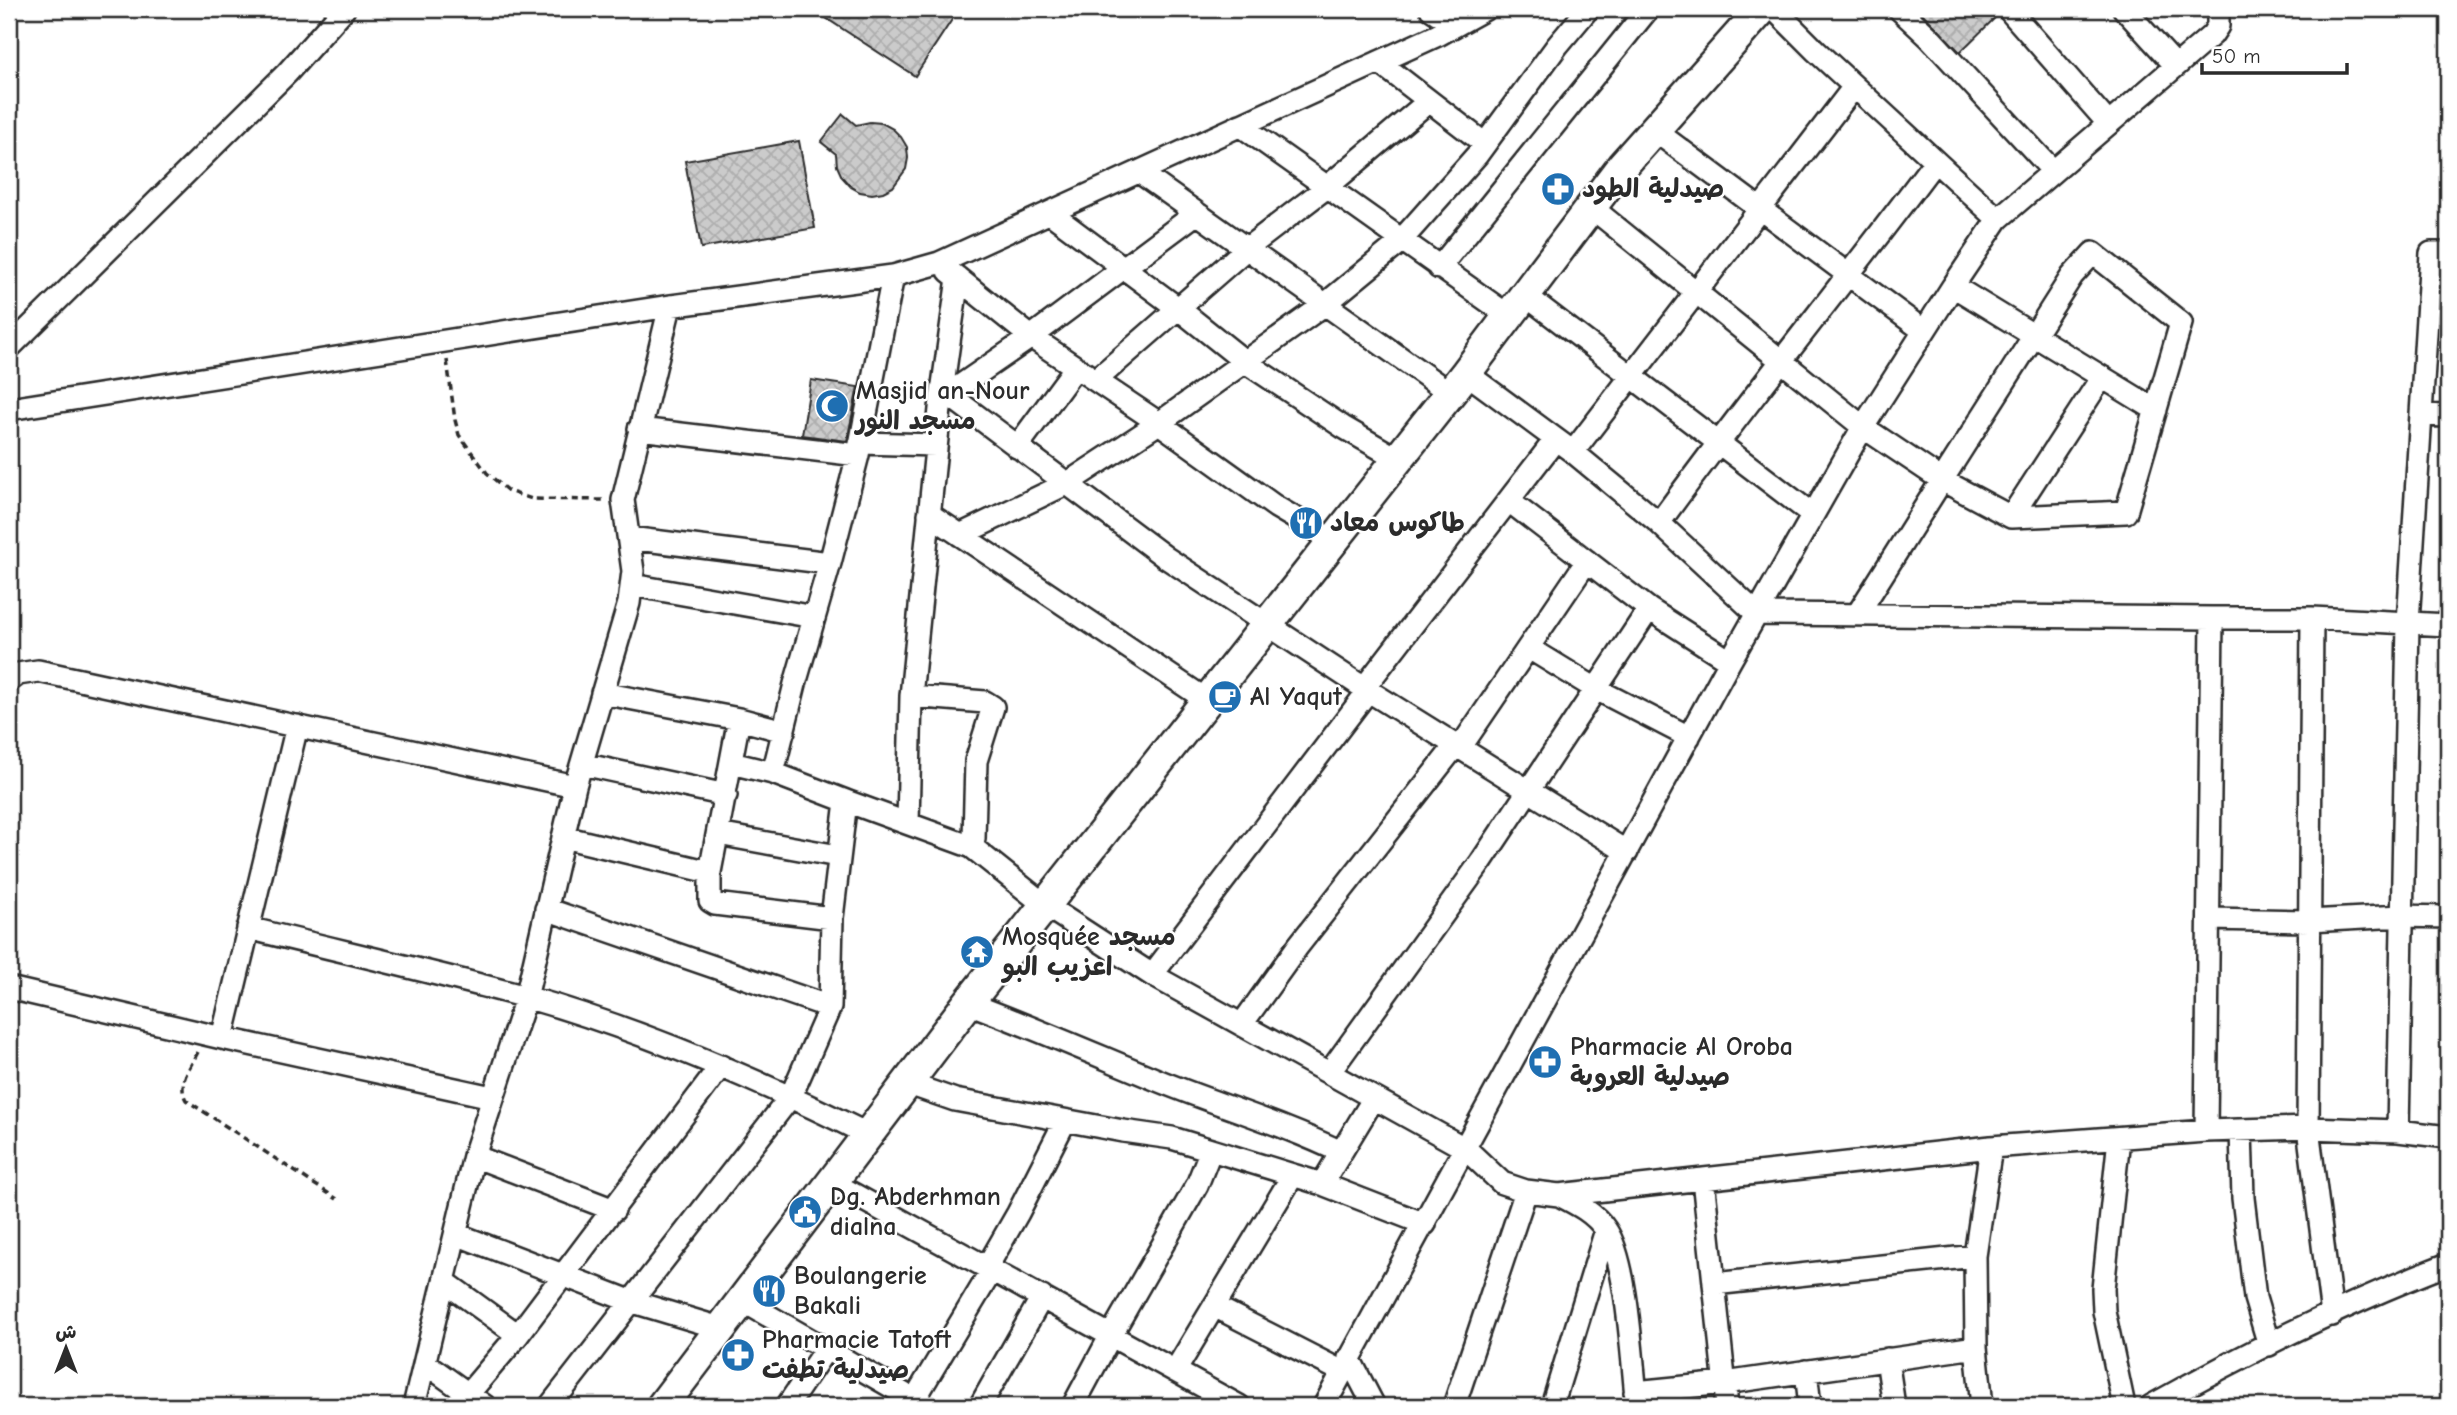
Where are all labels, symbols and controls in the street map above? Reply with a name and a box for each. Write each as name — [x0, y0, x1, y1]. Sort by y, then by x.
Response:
scale bar — [2202, 32, 2347, 76]
text: 50 m — [2212, 44, 2261, 68]
pharmacy icon: صيدلية الطود — [1539, 170, 1577, 208]
place label: صيدلية الطود — [1582, 174, 1724, 205]
place label: Masjid an-Nour مسجد النور — [854, 376, 1030, 437]
mosque icon: Masjid an-Nour مسجد النور — [813, 387, 851, 425]
restaurant icon: طاكوس معاد — [1287, 504, 1325, 542]
place label: طاكوس معاد — [1330, 508, 1465, 539]
cafe icon: Al Yaqut — [1206, 678, 1244, 716]
place label: Al Yaqut — [1250, 682, 1342, 712]
place label: Mosquée مسجد اعزيب البو — [1000, 922, 1176, 983]
temple icon: Mosquée مسجد اعزيب البو — [958, 933, 996, 971]
place label: Pharmacie Al Oroba صيدلية العروبة — [1570, 1032, 1793, 1092]
pharmacy icon: Pharmacie Al Oroba صيدلية العروبة — [1526, 1043, 1564, 1081]
place label: Dg. Abderhman dialna — [830, 1182, 1001, 1242]
public building icon: Dg. Abderhman dialna — [786, 1193, 824, 1231]
place label: Boulangerie Bakali — [794, 1261, 927, 1321]
restaurant icon: Boulangerie Bakali — [750, 1272, 788, 1310]
north arrow — [32, 1314, 102, 1384]
text: ش — [56, 1321, 77, 1343]
place label: Pharmacie Tatoft صيدلية تطفت — [762, 1325, 952, 1385]
pharmacy icon: Pharmacie Tatoft صيدلية تطفت — [719, 1336, 757, 1374]

